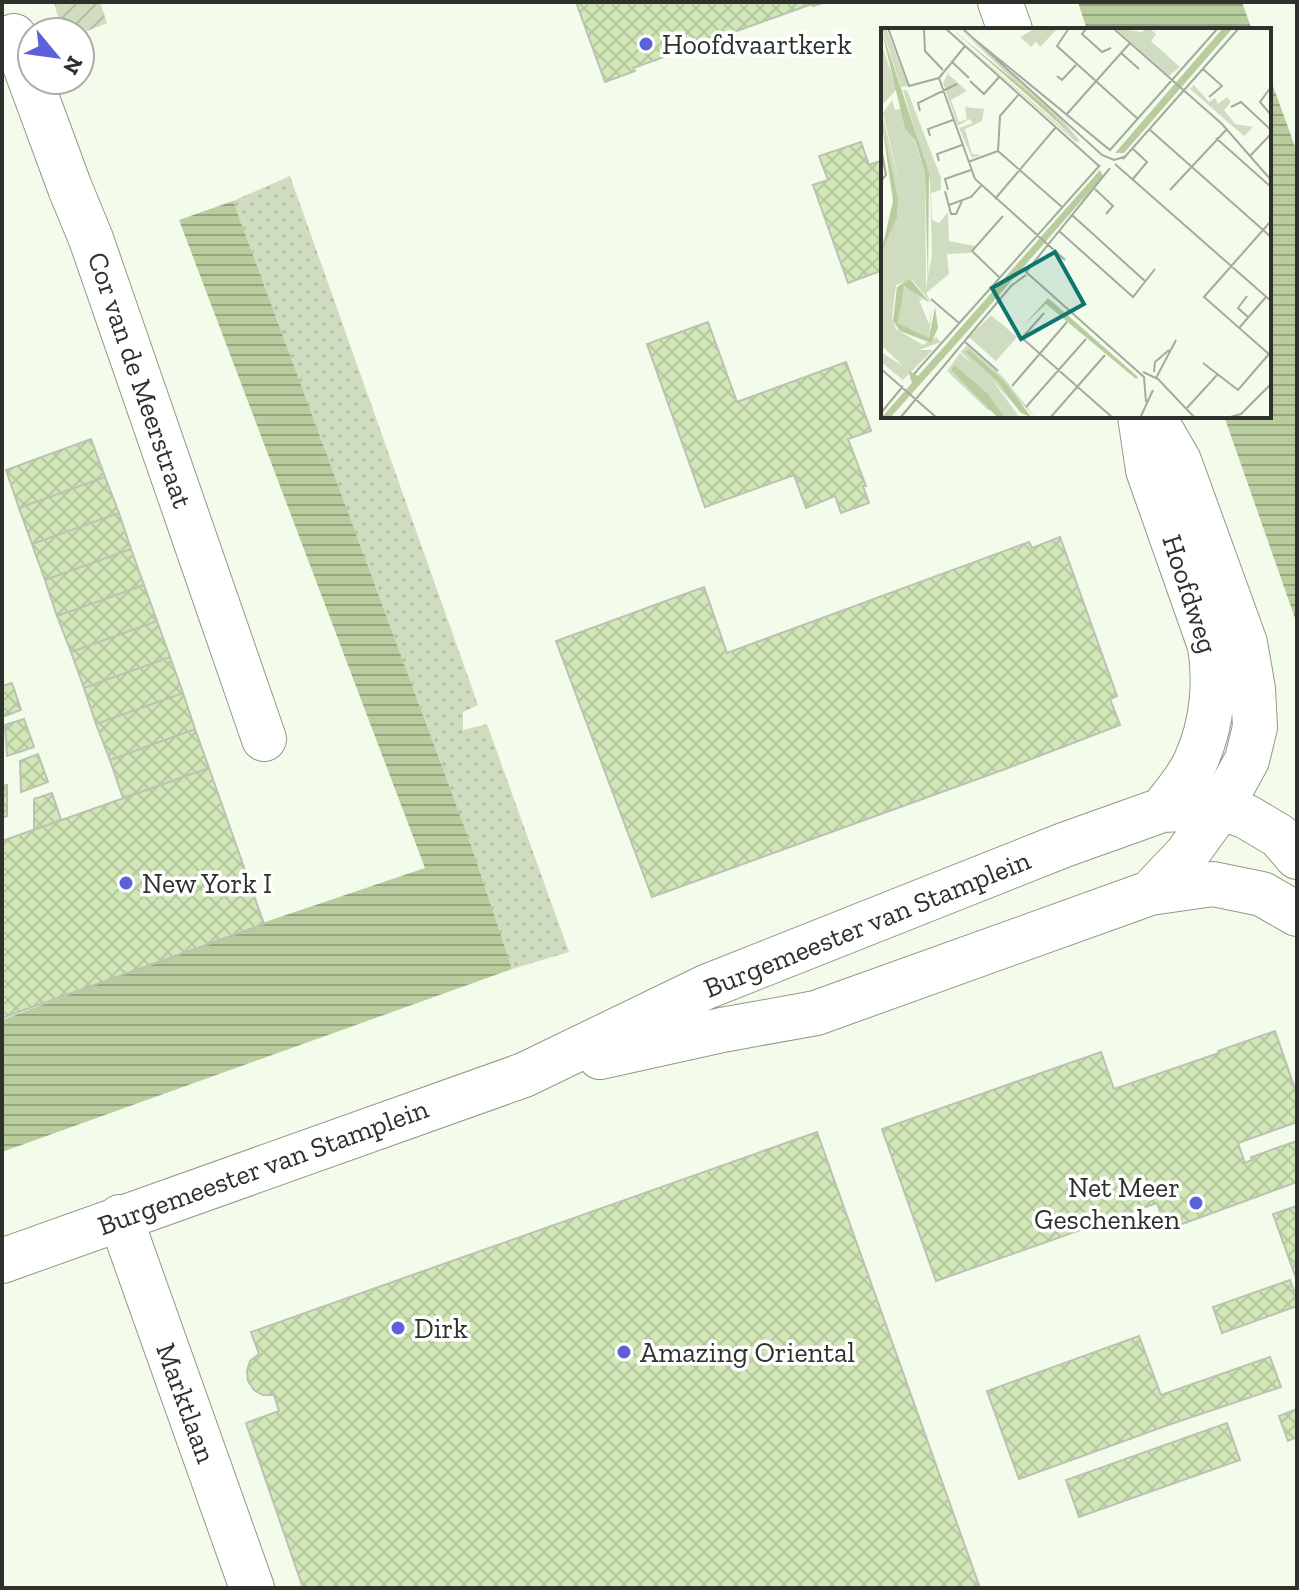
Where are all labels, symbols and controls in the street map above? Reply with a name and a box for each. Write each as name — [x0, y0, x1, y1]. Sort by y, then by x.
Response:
north arrow — [16, 16, 96, 96]
place label: Hoofdvaartkerk — [662, 28, 852, 61]
inset map — [881, 28, 1271, 418]
marker: Hoofdvaartkerk — [637, 35, 655, 53]
text: N — [57, 52, 89, 80]
street label: Cor van de Meerstraat — [81, 248, 200, 513]
street label: Hoofdweg — [1155, 531, 1225, 657]
street label: Burgemeester van Stamplein — [699, 843, 1035, 1005]
place label: New York I — [142, 867, 272, 900]
marker: New York I — [117, 874, 135, 892]
street label: Burgemeester van Stamplein — [93, 1092, 433, 1242]
place label: Net Meer Geschenken — [1034, 1171, 1180, 1236]
marker: Net Meer Geschenken — [1187, 1194, 1205, 1212]
place label: Dirk — [414, 1312, 468, 1345]
marker: Dirk — [389, 1319, 407, 1337]
place label: Amazing Oriental — [640, 1336, 855, 1369]
street label: Marktlaan — [149, 1339, 223, 1467]
marker: Amazing Oriental — [615, 1343, 633, 1361]

